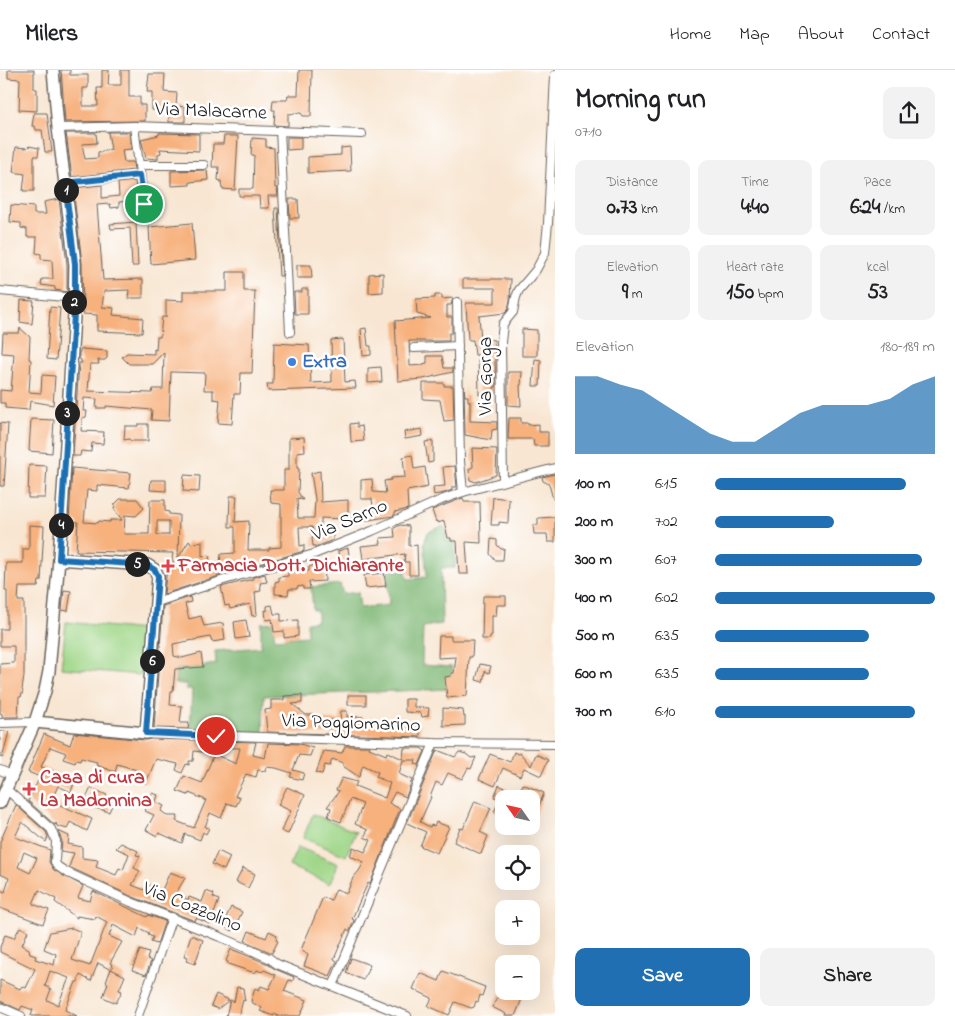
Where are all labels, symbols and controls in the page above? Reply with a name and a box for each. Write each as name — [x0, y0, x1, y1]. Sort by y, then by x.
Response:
text: Milers — [25, 17, 78, 52]
text: Home — [670, 22, 711, 48]
text: Map — [739, 22, 770, 48]
text: About — [798, 22, 844, 48]
text: Contact — [872, 22, 930, 48]
text: Morning run — [575, 80, 706, 121]
button: share — [883, 87, 935, 139]
street label: Via Malacarne — [154, 96, 267, 128]
text: 07:10 — [575, 120, 602, 144]
text: Distance — [607, 172, 658, 193]
text: Time — [741, 172, 769, 193]
text: Pace — [864, 172, 891, 193]
pin: 1 — [54, 178, 78, 202]
text: 1 — [64, 180, 69, 201]
pin — [123, 183, 165, 225]
icon: arrive — [130, 190, 158, 218]
text: 0.73 — [607, 193, 637, 223]
text: 4:40 — [741, 193, 769, 223]
text: 6:24 — [850, 193, 880, 223]
text: km — [637, 199, 658, 220]
text: /km — [880, 199, 905, 220]
text: Elevation — [607, 257, 658, 278]
text: Heart rate — [726, 257, 784, 278]
text: kcal — [867, 257, 889, 278]
text: 9 — [622, 278, 628, 308]
text: 150 — [726, 278, 754, 308]
text: 53 — [867, 278, 888, 308]
text: m — [628, 284, 643, 305]
text: bpm — [754, 284, 784, 305]
pin: 2 — [62, 290, 86, 314]
text: 2 — [71, 292, 78, 313]
text: Elevation — [575, 335, 634, 359]
text: 180–189 m — [880, 335, 935, 359]
street label: Via Gorga — [472, 337, 502, 416]
place label: Extra — [302, 348, 347, 377]
marker: Extra — [286, 356, 298, 368]
pin: 3 — [54, 400, 80, 426]
text: 3 — [65, 403, 70, 424]
text: 100 m — [575, 472, 610, 496]
text: 6:15 — [655, 472, 678, 496]
street label: Via Sarno — [307, 492, 392, 550]
text: 200 m — [575, 510, 613, 534]
text: 7:02 — [655, 510, 678, 534]
pin: 4 — [48, 512, 74, 538]
text: 4 — [59, 515, 64, 536]
text: 300 m — [575, 548, 612, 572]
text: 6:07 — [655, 548, 677, 572]
pin: 5 — [124, 552, 150, 576]
place label: Farmacia Dott. Dichiarante — [177, 552, 405, 581]
text: 5 — [133, 554, 142, 575]
marker: Farmacia Dott. Dichiarante — [162, 560, 174, 572]
text: 400 m — [575, 586, 612, 610]
text: 6:02 — [655, 586, 678, 610]
text: 500 m — [575, 624, 614, 648]
text: 6:35 — [655, 624, 679, 648]
pin: 6 — [140, 648, 164, 674]
text: 6 — [149, 651, 156, 672]
text: 600 m — [575, 662, 612, 686]
text: 6:35 — [655, 662, 679, 686]
text: 700 m — [575, 700, 612, 724]
text: 6:10 — [655, 700, 675, 724]
street label: Via Poggiomarino — [280, 707, 421, 742]
pin — [195, 715, 237, 757]
icon: check — [202, 722, 230, 750]
place label: Casa di cura La Madonnina — [40, 764, 152, 816]
marker: Casa di cura La Madonnina — [22, 782, 36, 796]
north arrow — [495, 790, 540, 835]
map controls — [495, 790, 540, 1000]
button: locate — [495, 845, 540, 890]
street label: Via Cozzolino — [137, 875, 246, 941]
button: + — [495, 900, 540, 945]
button: Save — [575, 948, 750, 1006]
button: Share — [760, 948, 935, 1006]
button: − — [495, 955, 540, 1000]

